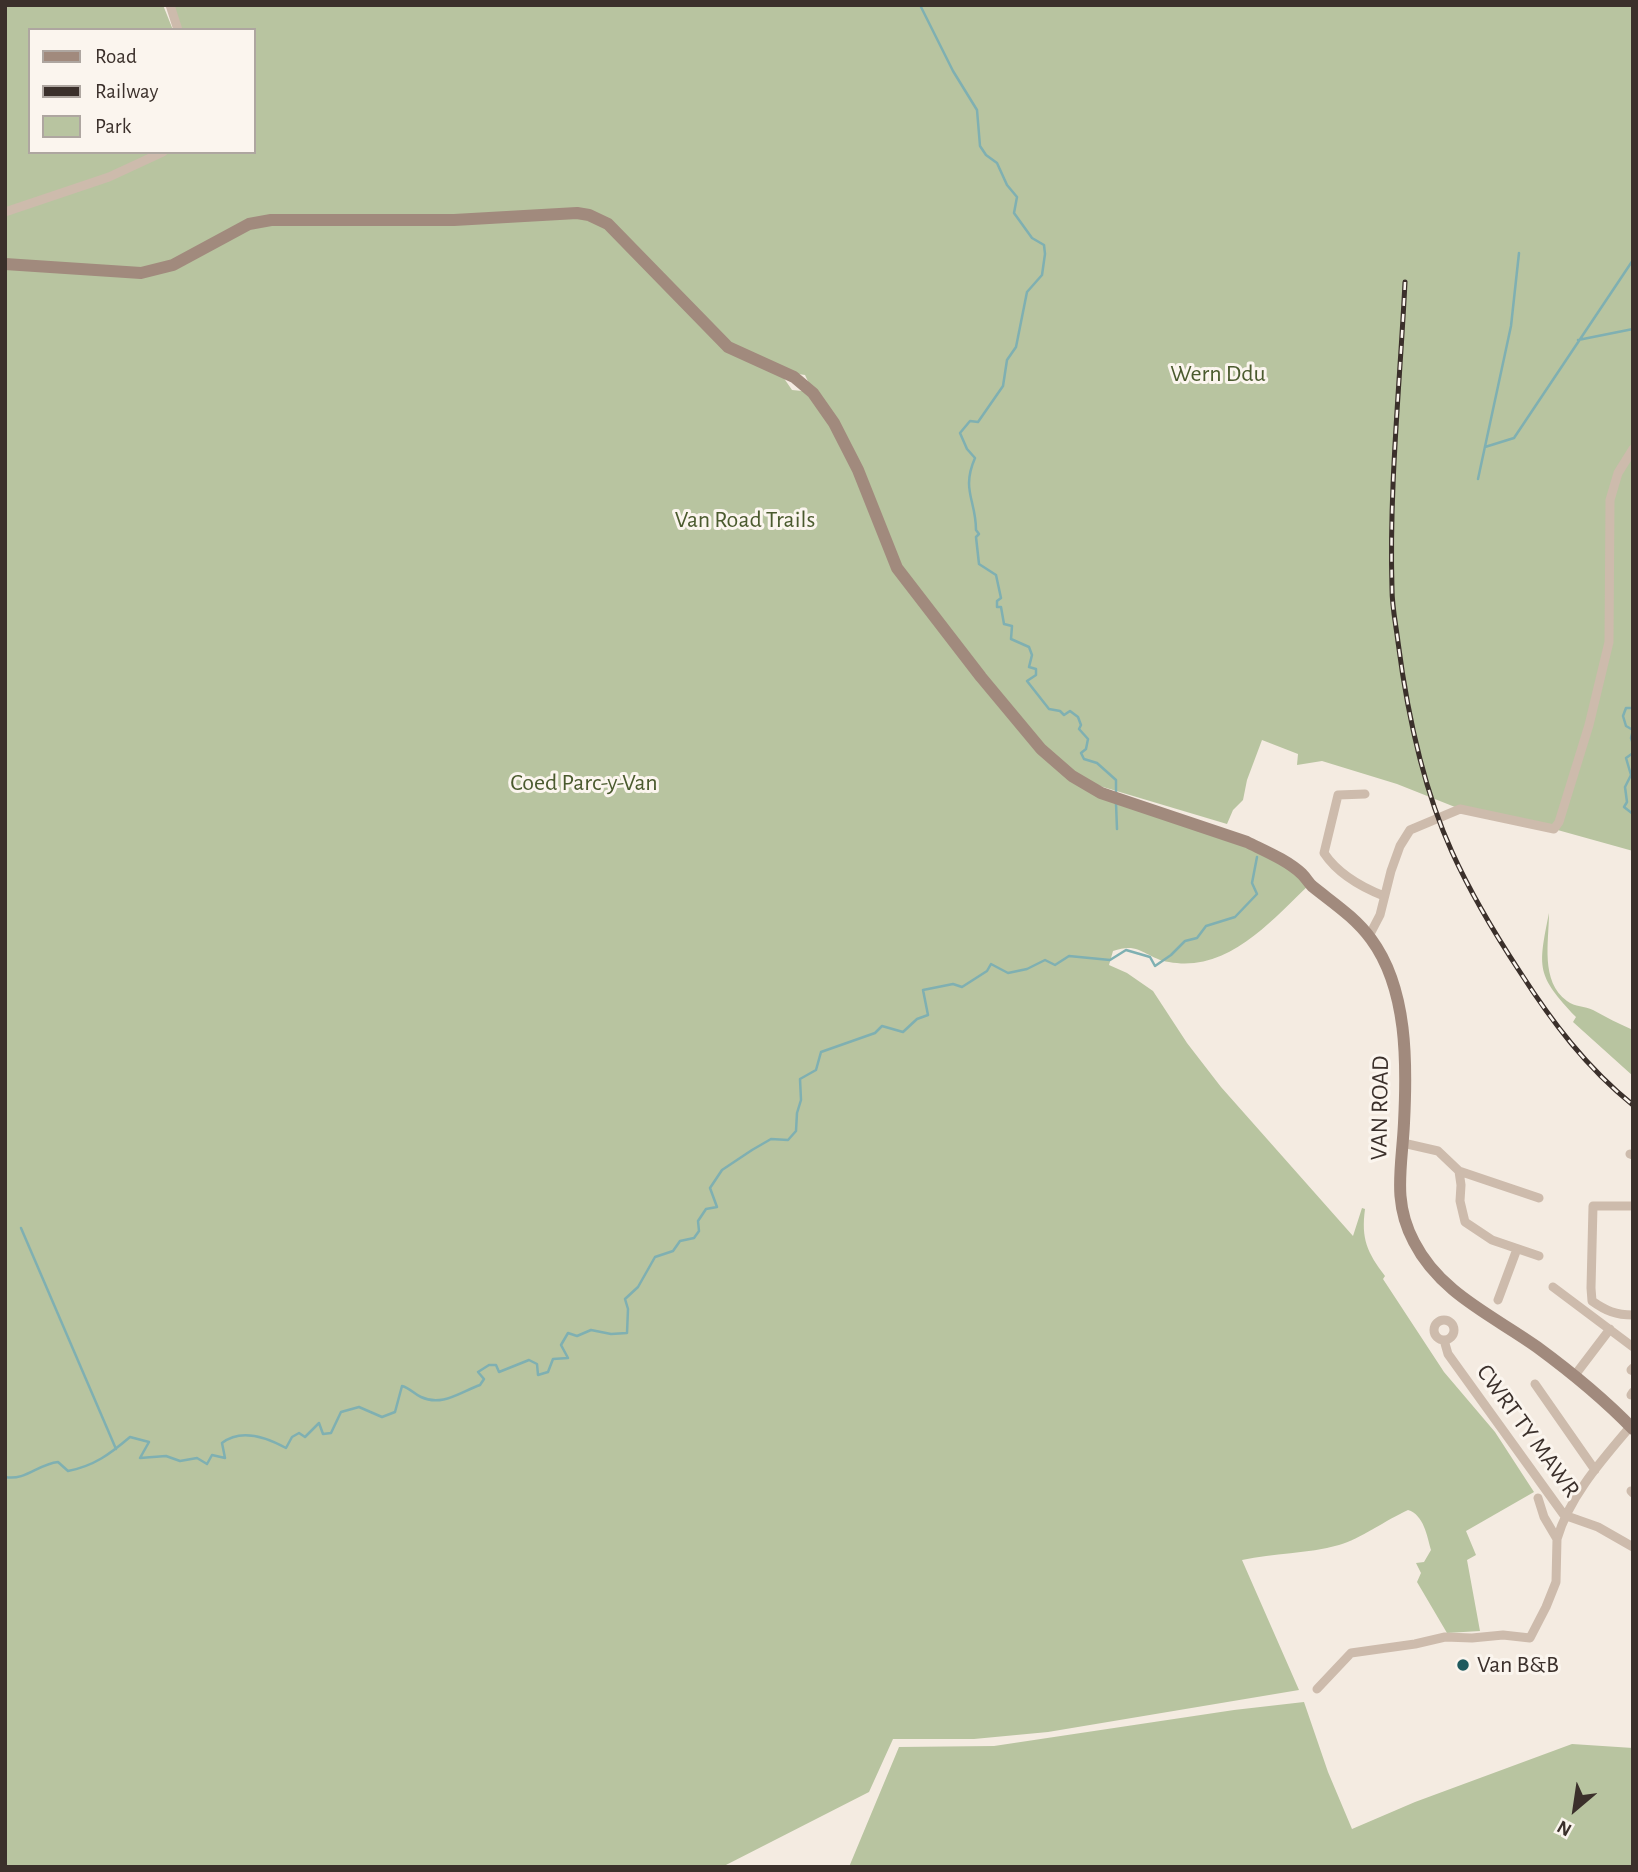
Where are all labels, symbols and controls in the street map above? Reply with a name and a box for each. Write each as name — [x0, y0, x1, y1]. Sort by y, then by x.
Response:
legend — [28, 28, 256, 154]
text: Road — [95, 46, 137, 67]
text: Railway — [95, 81, 158, 102]
text: Park — [95, 116, 131, 137]
park label: Wern Ddu — [1170, 360, 1266, 388]
park label: Van Road Trails — [675, 506, 815, 534]
park label: Coed Parc-y-Van — [510, 769, 658, 797]
street label: VAN ROAD — [1365, 1055, 1395, 1161]
street label: CWRT TY MAWR — [1470, 1359, 1586, 1503]
place label: Van B&B — [1477, 1651, 1559, 1679]
marker: Van B&B — [1455, 1657, 1471, 1673]
north arrow — [1540, 1774, 1610, 1844]
text: N — [1554, 1816, 1575, 1839]

